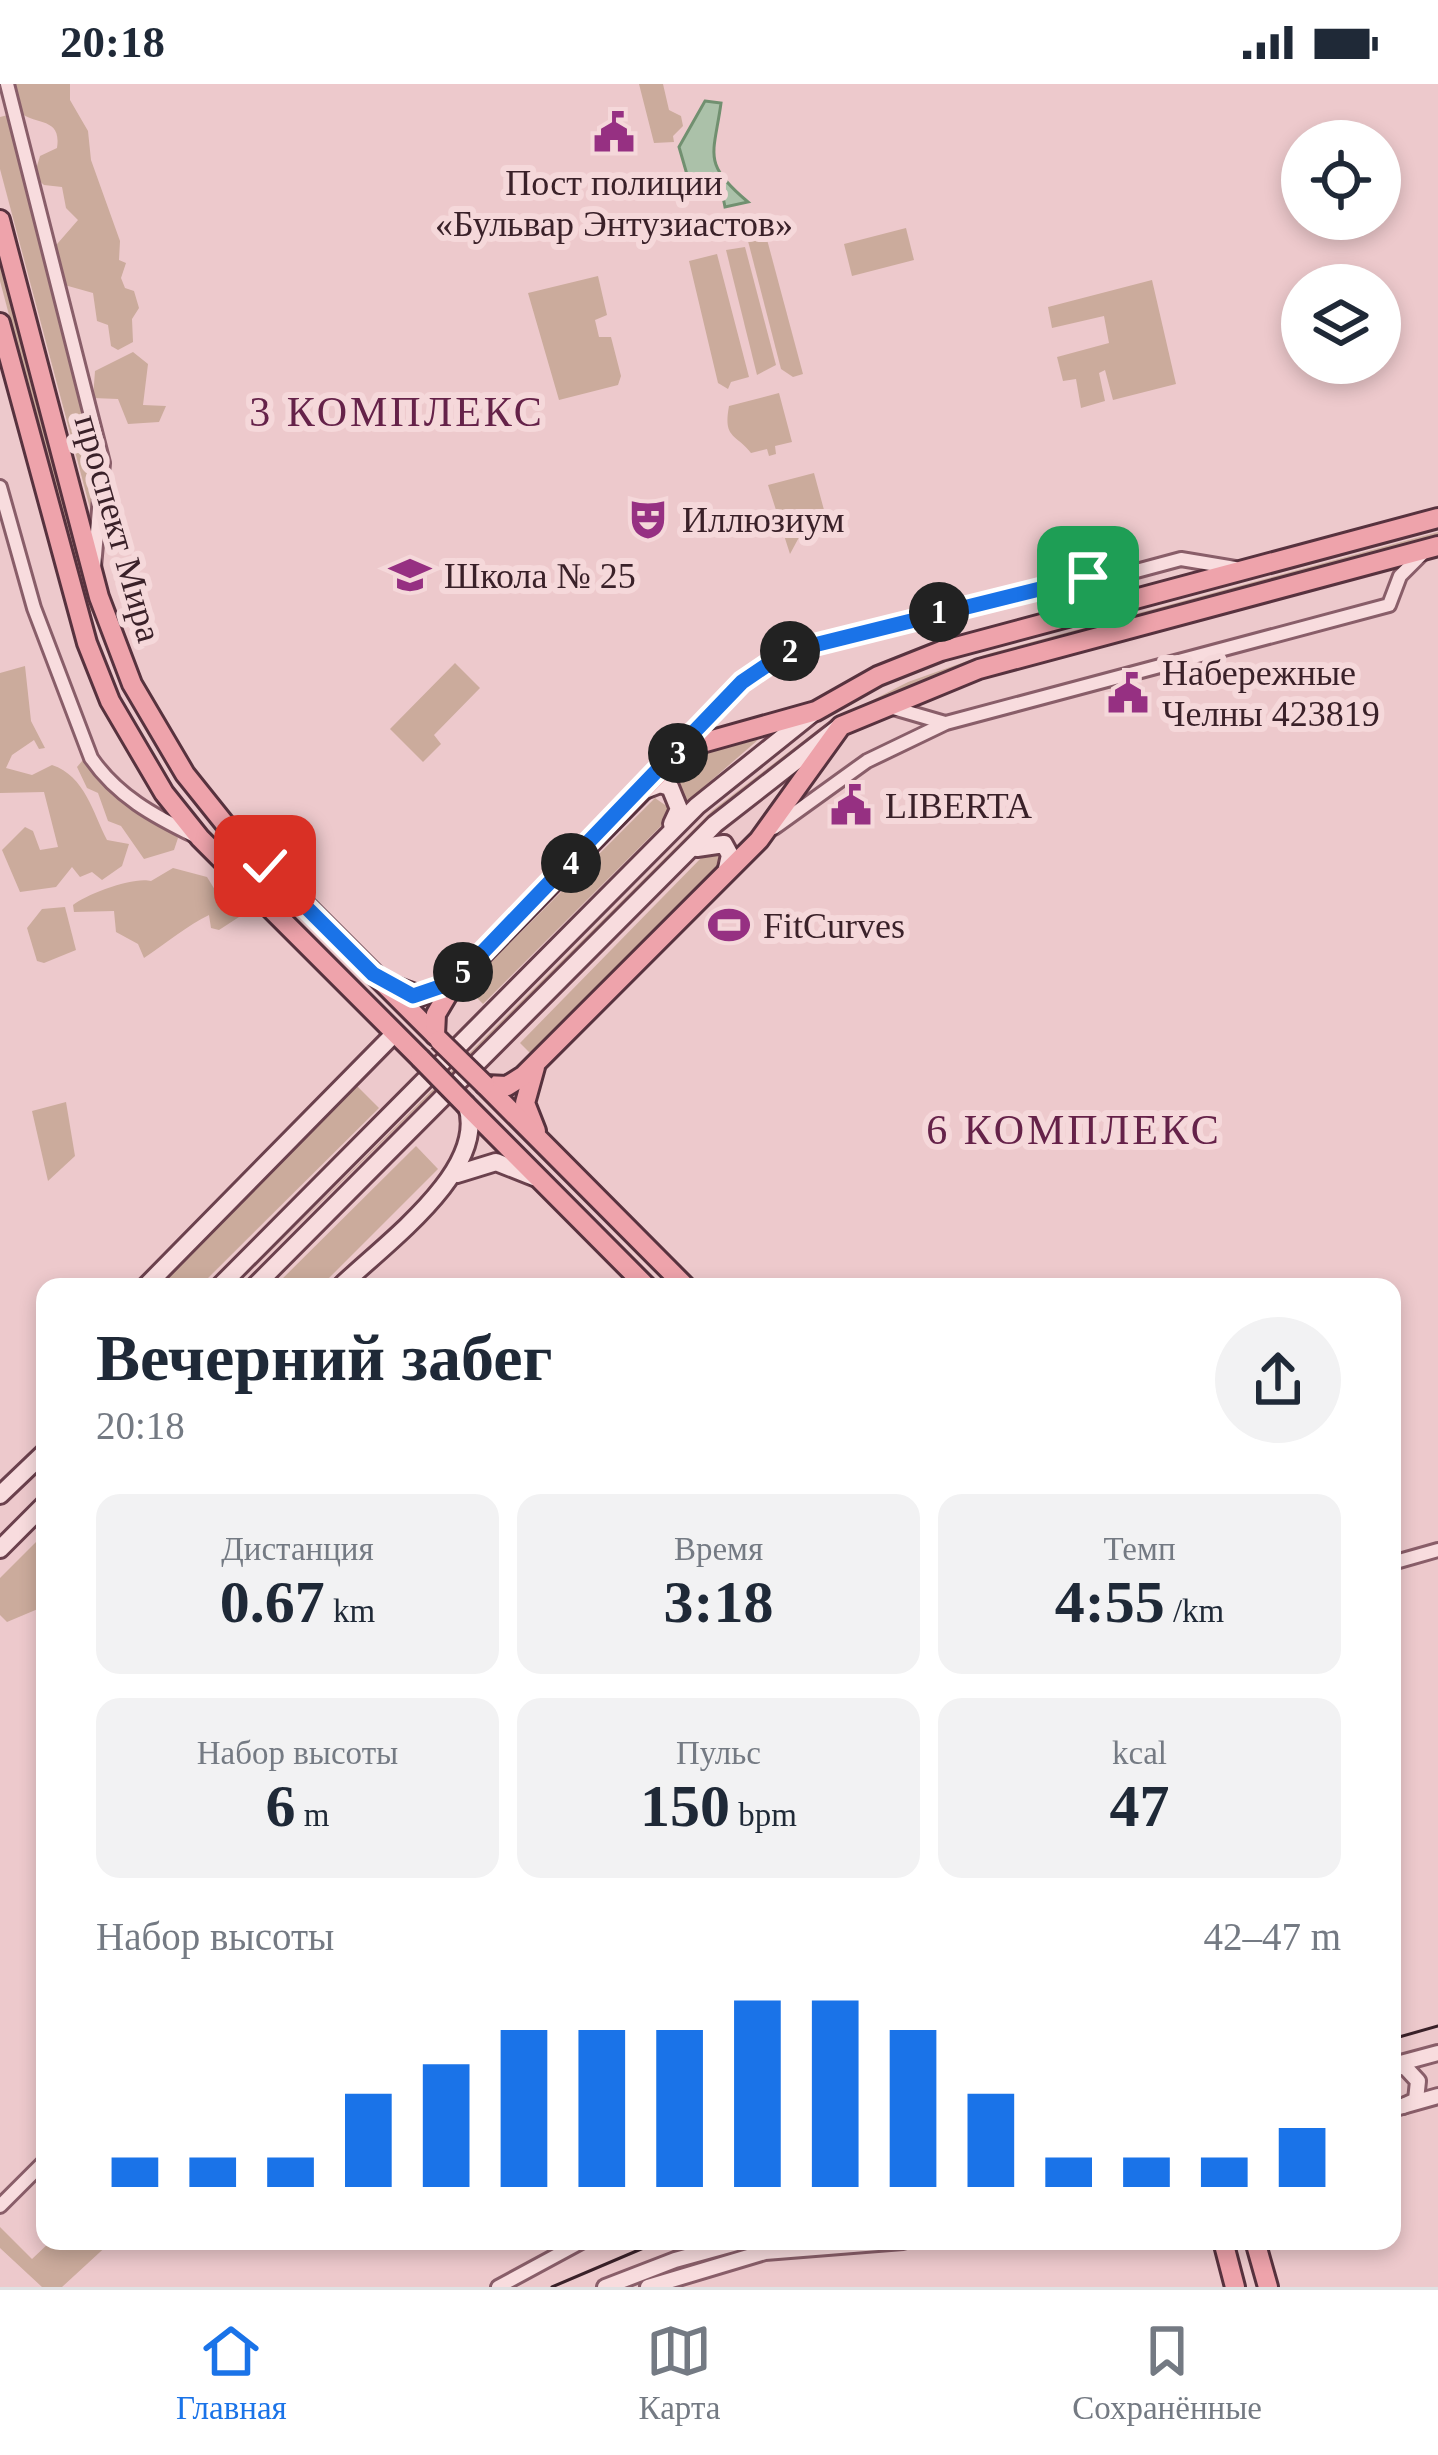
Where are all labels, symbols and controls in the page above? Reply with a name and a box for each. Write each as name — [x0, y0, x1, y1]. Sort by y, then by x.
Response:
text: 20:18 — [60, 17, 165, 67]
public building icon: Пост полиции «Бульвар Энтузиастов» — [591, 109, 637, 155]
map controls — [1281, 120, 1401, 384]
button: locate — [1281, 120, 1401, 240]
place label: Пост полиции «Бульвар Энтузиастов» — [435, 163, 793, 244]
button: layers — [1281, 264, 1401, 384]
district label: 3 КОМПЛЕКС — [249, 389, 545, 435]
street label: проспект Мира — [67, 410, 170, 646]
theatre icon: Иллюзиум — [625, 496, 671, 542]
place label: Иллюзиум — [682, 500, 845, 540]
pin — [1037, 526, 1139, 628]
icon: arrive — [1055, 544, 1121, 610]
school or university icon: Школа № 25 — [387, 552, 433, 598]
place label: Школа № 25 — [444, 556, 636, 596]
pin: 1 — [909, 582, 969, 642]
text: 1 — [931, 594, 947, 630]
pin: 2 — [760, 621, 820, 681]
text: 2 — [782, 633, 798, 669]
place label: Набережные Челны 423819 — [1162, 653, 1380, 734]
public building icon: Набережные Челны 423819 — [1105, 670, 1151, 716]
pin: 3 — [648, 723, 708, 783]
text: 3 — [670, 735, 686, 771]
public building icon: LIBERTA — [828, 782, 874, 828]
place label: LIBERTA — [885, 786, 1032, 826]
pin — [214, 815, 316, 917]
icon: check — [232, 833, 298, 899]
pin: 4 — [541, 833, 601, 893]
text: 4 — [563, 845, 579, 881]
sports icon: FitCurves — [706, 902, 752, 948]
place label: FitCurves — [763, 906, 905, 946]
pin: 5 — [433, 942, 493, 1002]
text: 5 — [455, 954, 471, 990]
district label: 6 КОМПЛЕКС — [926, 1107, 1222, 1153]
button: share — [1215, 1317, 1341, 1443]
text: Вечерний забег — [96, 1321, 552, 1394]
text: 20:18 — [96, 1404, 185, 1447]
text: Дистанция — [221, 1531, 374, 1567]
text: Время — [674, 1531, 763, 1567]
text: Темп — [1103, 1531, 1176, 1567]
text: 0.67 — [220, 1569, 325, 1635]
text: 3:18 — [664, 1569, 773, 1635]
text: 4:55 — [1055, 1569, 1165, 1635]
text: km — [325, 1593, 375, 1629]
text: /km — [1165, 1593, 1224, 1629]
text: Набор высоты — [197, 1735, 398, 1771]
text: Пульс — [676, 1735, 761, 1771]
text: kcal — [1112, 1735, 1167, 1771]
text: 6 — [266, 1773, 296, 1839]
text: 150 — [640, 1773, 730, 1839]
text: 47 — [1110, 1773, 1170, 1839]
text: m — [296, 1797, 329, 1833]
text: bpm — [730, 1797, 797, 1833]
text: Набор высоты — [96, 1915, 334, 1958]
text: 42–47 m — [1203, 1915, 1341, 1958]
tab: Главная — [176, 2318, 287, 2427]
tab: Карта — [639, 2318, 720, 2427]
tab: Сохранённые — [1072, 2318, 1262, 2427]

